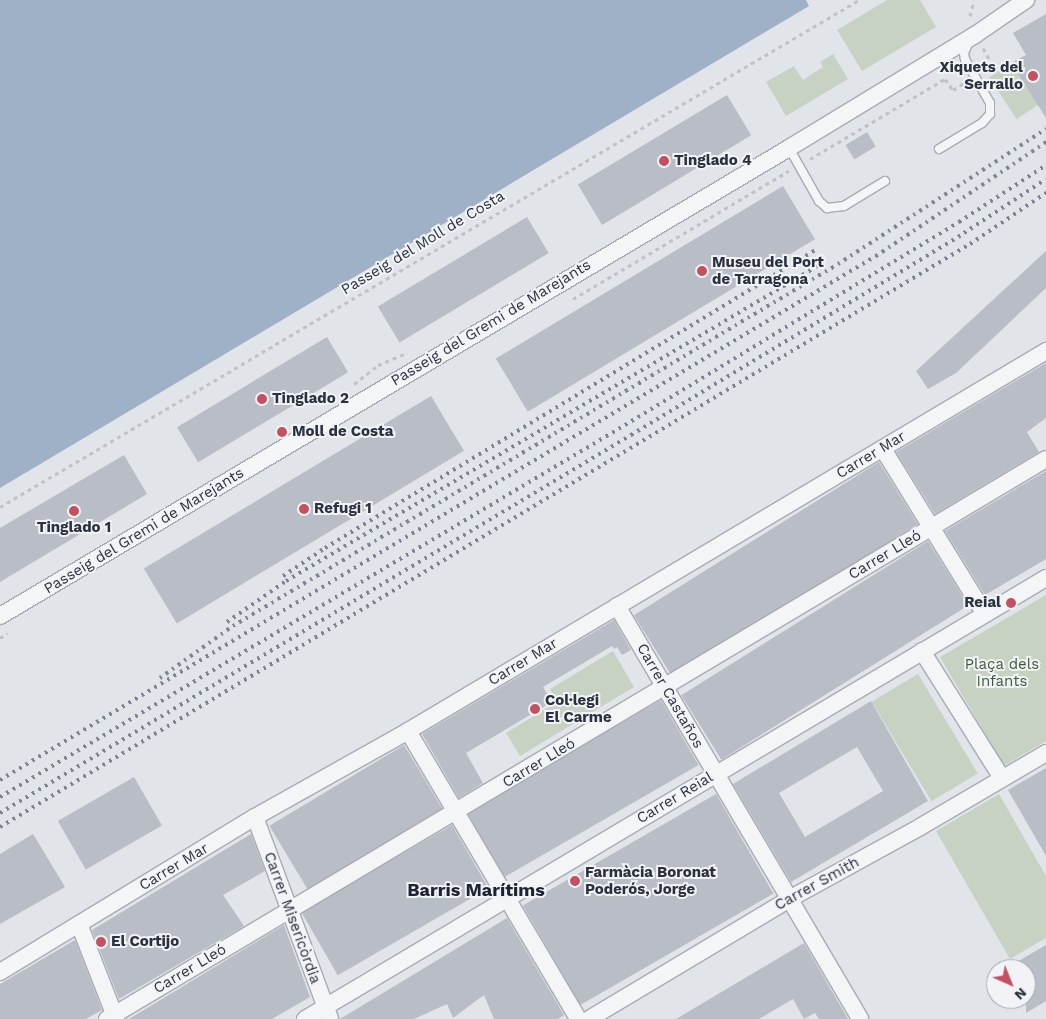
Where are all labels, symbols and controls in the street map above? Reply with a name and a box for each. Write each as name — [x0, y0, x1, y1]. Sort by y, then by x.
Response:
place label: Xiquets del Serrallo — [940, 58, 1023, 93]
marker: Xiquets del Serrallo — [1027, 70, 1039, 82]
place label: Tinglado 4 — [674, 152, 752, 170]
marker: Tinglado 4 — [658, 155, 670, 167]
street label: Passeig del Moll de Costa — [338, 187, 508, 299]
place label: Museu del Port de Tarragona — [712, 253, 824, 288]
street label: Passeig del Gremi de Marejants — [388, 256, 594, 390]
marker: Museu del Port de Tarragona — [696, 265, 708, 277]
place label: Tinglado 2 — [272, 390, 349, 408]
marker: Tinglado 2 — [256, 393, 268, 405]
place label: Moll de Costa — [292, 423, 394, 441]
marker: Moll de Costa — [276, 426, 288, 438]
street label: Carrer Mar — [833, 427, 909, 483]
street label: Passeig del Gremi de Marejants — [41, 464, 247, 598]
place label: Refugi 1 — [314, 500, 372, 518]
marker: Refugi 1 — [298, 503, 310, 515]
marker: Tinglado 1 — [68, 505, 80, 517]
place label: Tinglado 1 — [37, 519, 111, 537]
street label: Carrer Lleó — [845, 526, 925, 584]
place label: Reial — [964, 594, 1001, 612]
marker: Reial — [1005, 597, 1017, 609]
street label: Carrer Mar — [485, 634, 561, 690]
street label: Carrer Castaños — [633, 640, 707, 752]
park label: Plaça dels Infants — [965, 655, 1039, 690]
place label: Col·legi El Carme — [545, 691, 612, 726]
marker: Col·legi El Carme — [529, 703, 541, 715]
street label: Carrer Lleó — [499, 734, 579, 792]
street label: Carrer Reial — [633, 768, 717, 828]
street label: Carrer Mar — [136, 839, 212, 895]
street label: Carrer Misericòrdia — [260, 849, 324, 987]
street label: Carrer Smith — [772, 853, 862, 915]
place label: Farmàcia Boronat Poderós, Jorge — [585, 863, 716, 898]
marker: Farmàcia Boronat Poderós, Jorge — [569, 875, 581, 887]
district label: Barris Marítims — [407, 879, 545, 901]
place label: El Cortijo — [111, 933, 179, 951]
marker: El Cortijo — [95, 936, 107, 948]
street label: Carrer Lleó — [150, 940, 230, 998]
north arrow — [986, 959, 1036, 1009]
text: N — [1011, 985, 1030, 1003]

